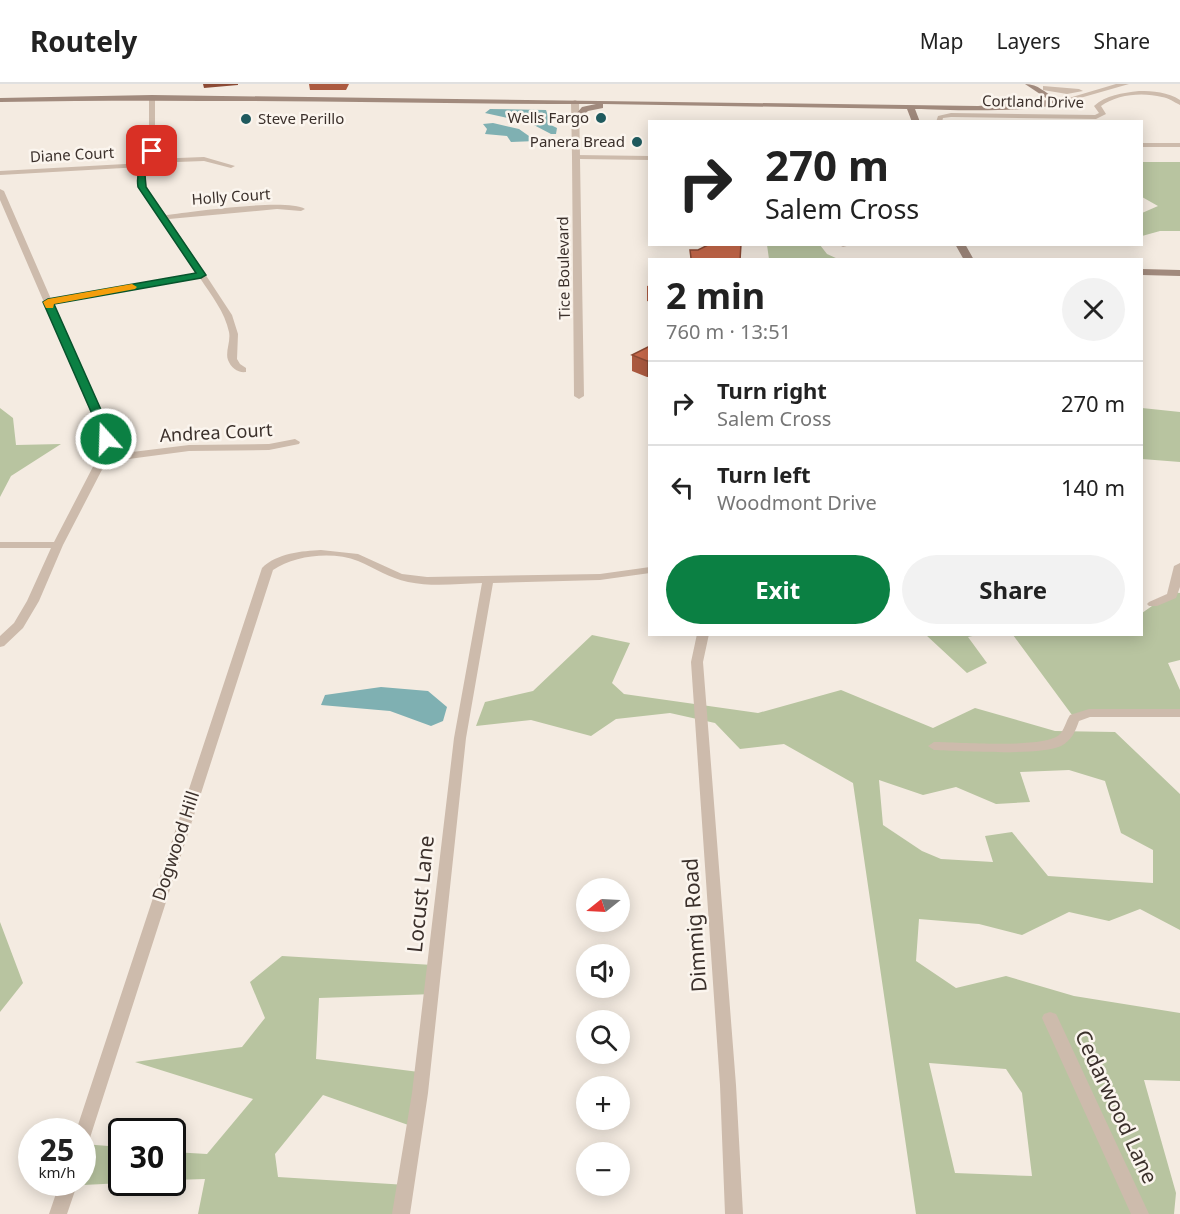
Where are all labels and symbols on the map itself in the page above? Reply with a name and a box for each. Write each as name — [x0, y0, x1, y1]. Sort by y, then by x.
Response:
street label: Cortland Drive — [982, 90, 1084, 112]
place label: Wells Fargo — [508, 107, 589, 127]
place label: Steve Perillo — [258, 108, 344, 128]
marker: Wells Fargo — [594, 111, 608, 125]
marker: Steve Perillo — [239, 112, 253, 126]
pin — [126, 125, 177, 176]
place label: Panera Bread — [530, 131, 625, 151]
marker: Panera Bread — [630, 135, 644, 149]
street label: Diane Court — [29, 142, 115, 166]
street label: Holly Court — [191, 183, 272, 209]
street label: Tice Boulevard — [552, 216, 574, 320]
position arrow — [74, 407, 138, 471]
street label: Andrea Court — [159, 417, 274, 447]
street label: Dogwood Hill — [146, 788, 204, 904]
street label: Locust Lane — [400, 834, 440, 954]
street label: Dimmig Road — [675, 857, 713, 993]
north arrow — [576, 878, 630, 932]
street label: Cedarwood Lane — [1069, 1025, 1165, 1188]
speed limit sign: 30 — [108, 1118, 186, 1196]

